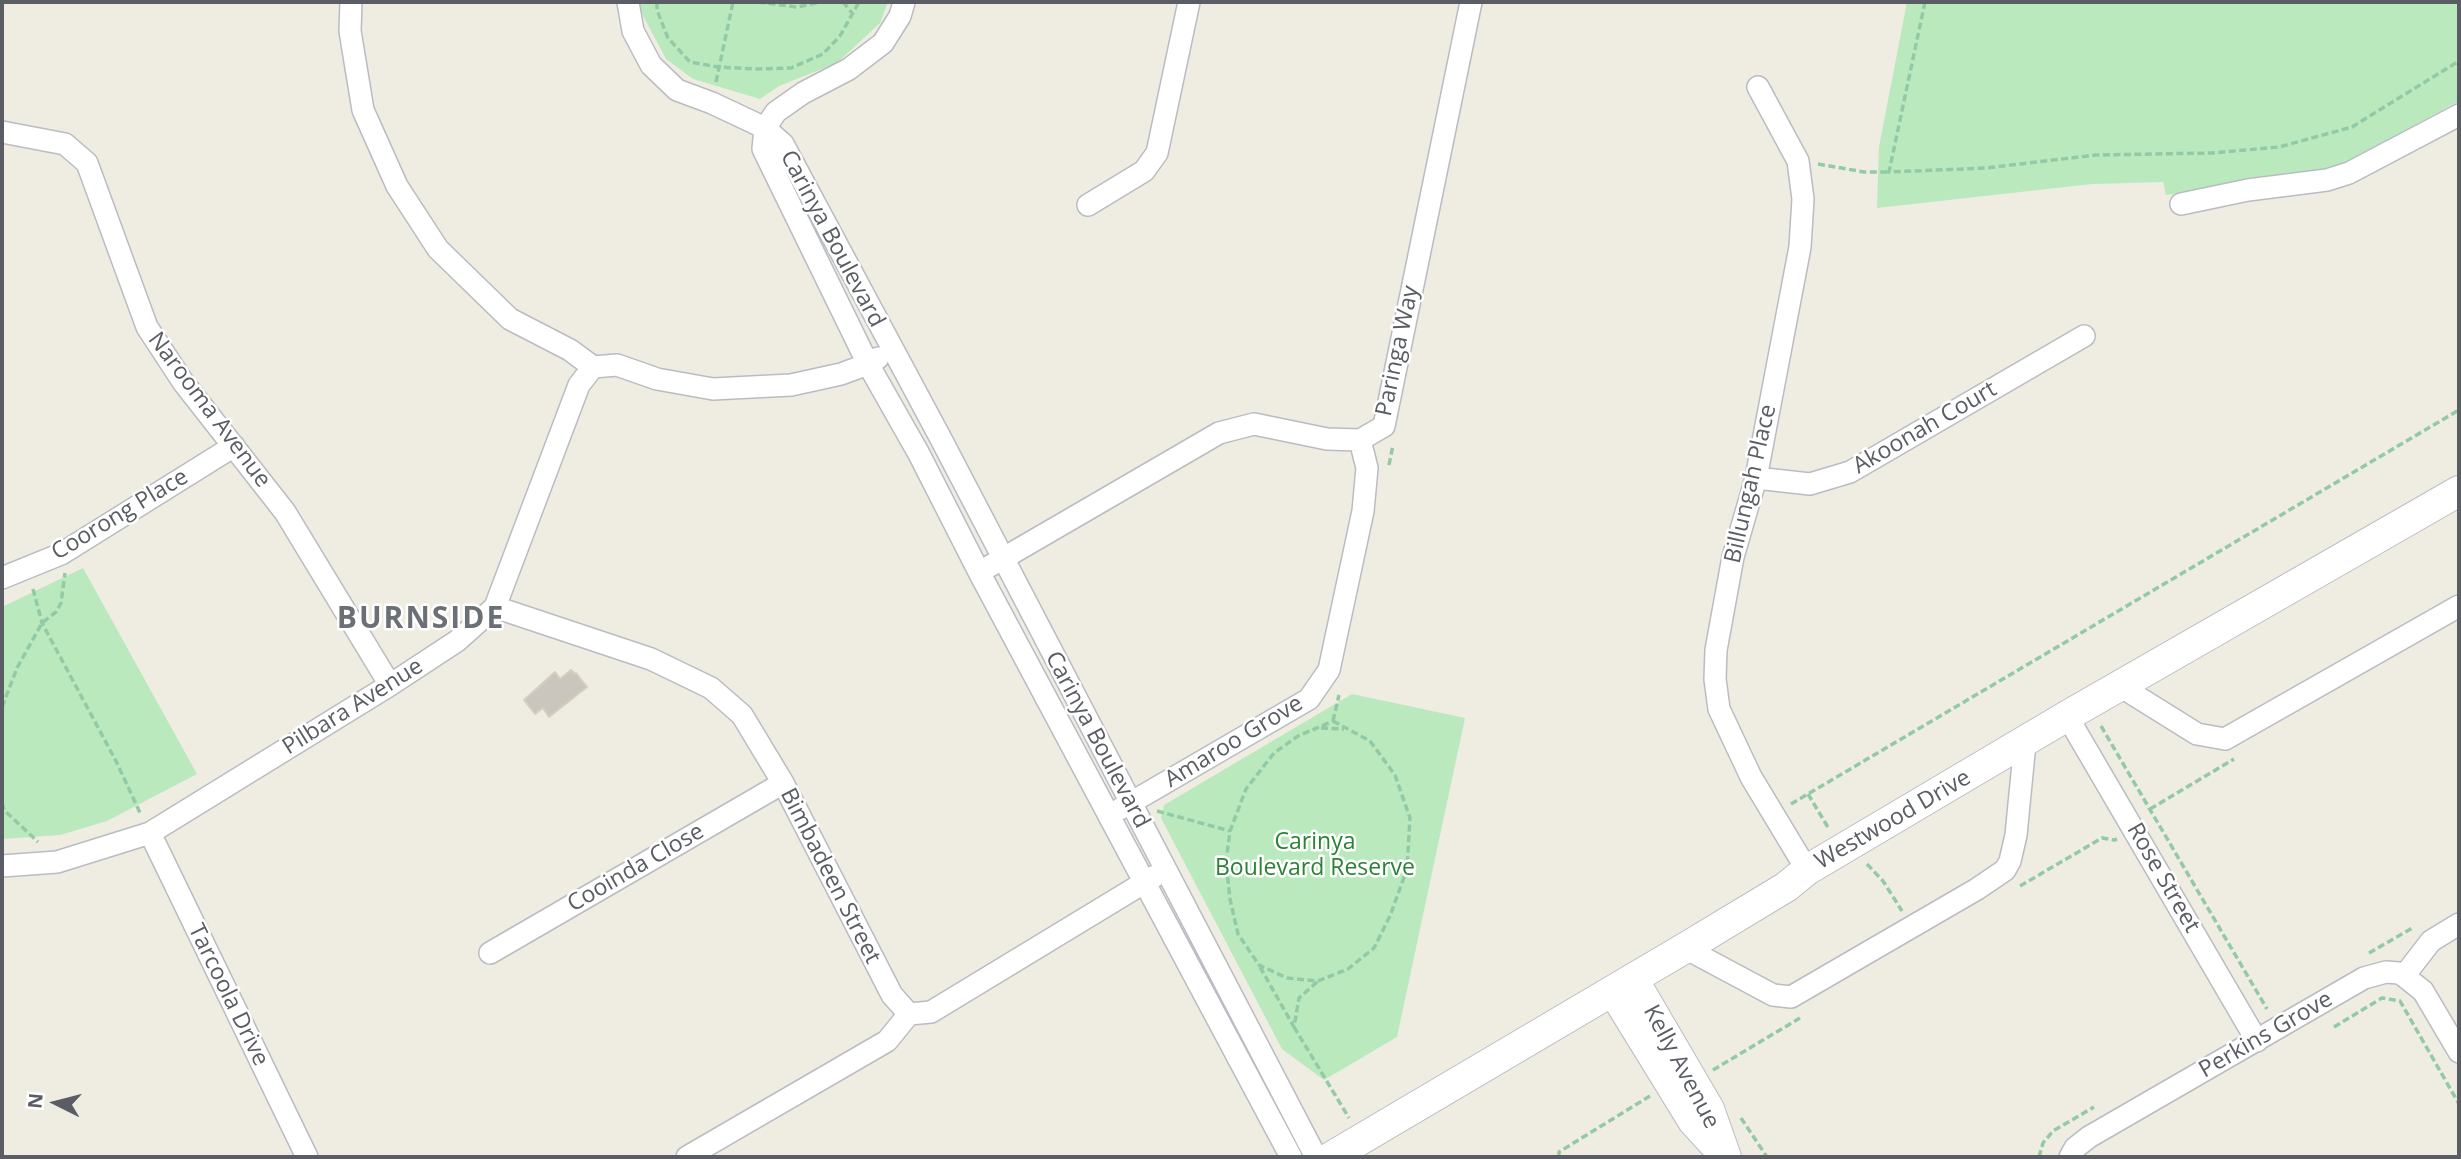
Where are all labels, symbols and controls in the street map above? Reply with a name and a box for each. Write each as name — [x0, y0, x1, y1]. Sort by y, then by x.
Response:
street label: Carinya Boulevard — [774, 146, 890, 332]
street label: Paringa Way — [1371, 283, 1425, 419]
street label: Narooma Avenue — [142, 327, 276, 493]
street label: Akoonah Court — [1848, 376, 2002, 480]
street label: Billungah Place — [1719, 402, 1783, 566]
street label: Coorong Place — [47, 463, 193, 567]
district label: BURNSIDE — [338, 601, 504, 637]
street label: Carinya Boulevard — [1039, 647, 1155, 833]
street label: Pilbara Avenue — [278, 653, 428, 761]
street label: Amaroo Grove — [1160, 690, 1308, 794]
street label: Westwood Drive — [1810, 764, 1976, 876]
street label: Bimbadeen Street — [774, 784, 886, 968]
street label: Cooinda Close — [563, 818, 709, 918]
street label: Rose Street — [2121, 818, 2205, 938]
park label: Carinya Boulevard Reserve — [1215, 828, 1415, 882]
street label: Tarcoola Drive — [182, 920, 274, 1070]
street label: Perkins Grove — [2194, 986, 2338, 1084]
street label: Kelly Avenue — [1637, 1000, 1725, 1134]
north arrow — [21, 1068, 91, 1138]
text: N — [21, 1092, 49, 1110]

